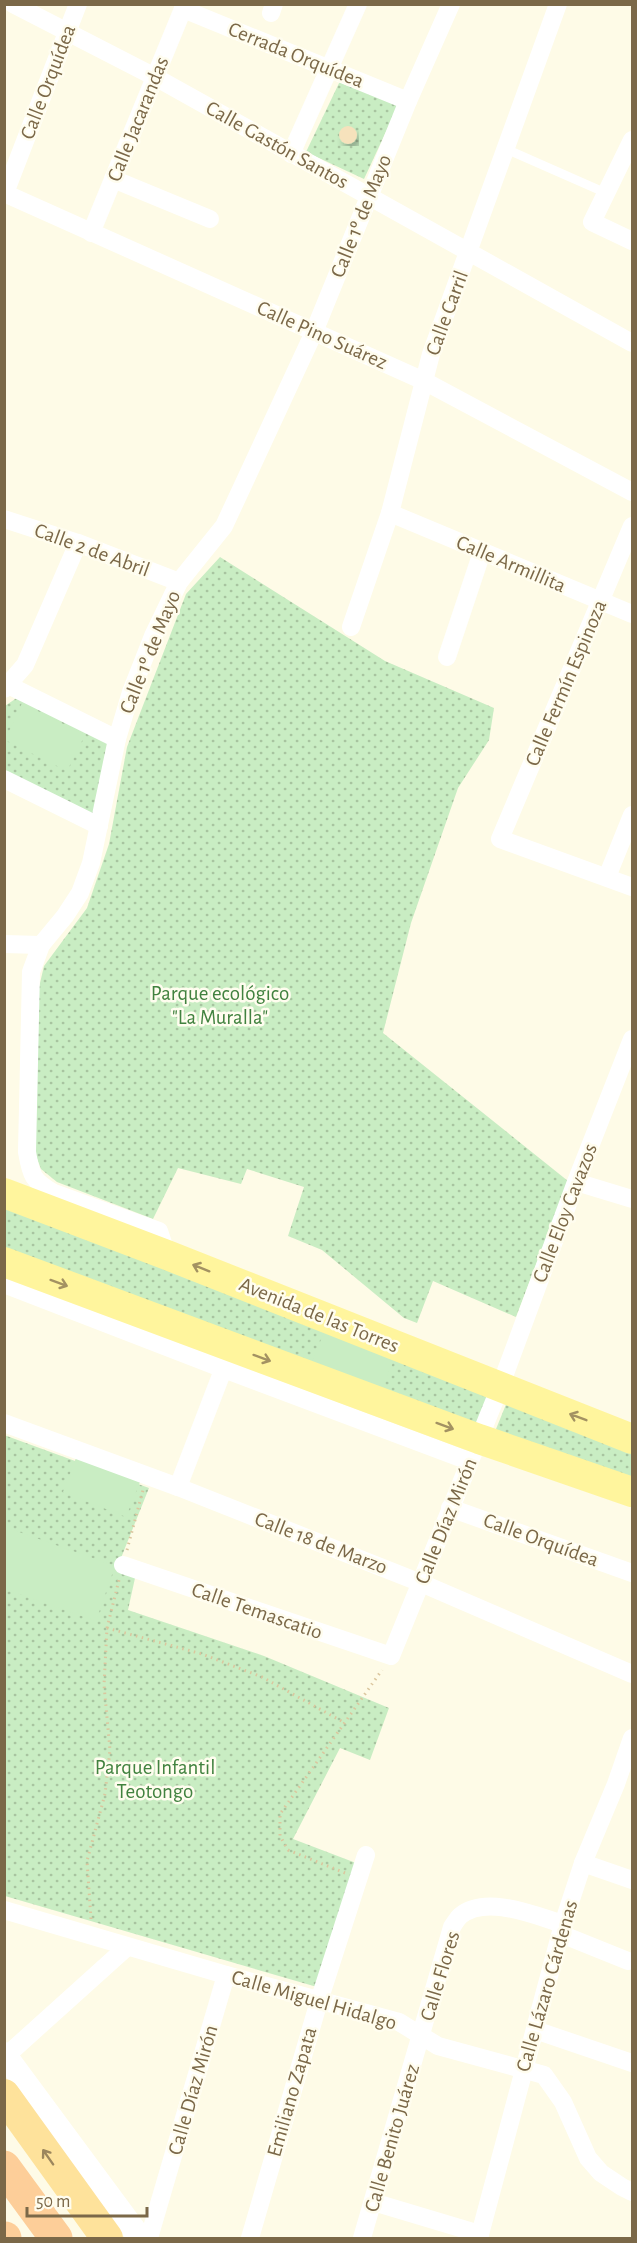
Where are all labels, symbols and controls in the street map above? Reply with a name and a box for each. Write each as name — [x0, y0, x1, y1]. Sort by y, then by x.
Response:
street label: Cerrada Orquídea — [225, 18, 367, 92]
street label: Calle Orquídea — [17, 21, 80, 142]
street label: Calle Jacarandas — [103, 54, 173, 184]
street label: Calle Gastón Santos — [202, 97, 352, 193]
street label: Calle 1º de Mayo — [327, 151, 395, 281]
street label: Calle Carril — [422, 268, 472, 358]
street label: Calle Pino Suárez — [254, 297, 390, 373]
street label: Calle 2 de Abril — [32, 519, 152, 581]
street label: Calle Armillita — [453, 532, 569, 597]
street label: Calle 1º de Mayo — [116, 587, 184, 717]
street label: Calle Fermín Espinoza — [522, 597, 611, 769]
park label: Parque ecológico "La Muralla" — [151, 983, 289, 1028]
street label: Calle Eloy Cavazos — [529, 1141, 601, 1285]
one-way arrow — [193, 1262, 211, 1273]
street label: Avenida de las Torres — [236, 1273, 402, 1357]
one-way arrow — [49, 1278, 68, 1289]
one-way arrow — [252, 1353, 271, 1364]
one-way arrow — [569, 1411, 588, 1422]
one-way arrow — [435, 1421, 453, 1432]
street label: Calle Díaz Mirón — [411, 1455, 481, 1587]
street label: Calle 18 de Marzo — [252, 1508, 390, 1578]
street label: Calle Orquídea — [481, 1509, 602, 1571]
street label: Calle Temascatio — [189, 1579, 325, 1643]
park label: Parque Infantil Teotongo — [95, 1757, 215, 1802]
street label: Calle Lázaro Cárdenas — [512, 1898, 582, 2074]
street label: Calle Flores — [416, 1929, 464, 2023]
street label: Calle Miguel Hidalgo — [229, 1966, 399, 2034]
street label: Calle Díaz Mirón — [164, 2023, 222, 2157]
street label: Emiliano Zapata — [263, 2025, 321, 2159]
street label: Calle Benito Juárez — [361, 2062, 423, 2214]
one-way arrow — [42, 2150, 54, 2166]
scale bar — [27, 2180, 147, 2218]
text: 50 m — [36, 2193, 70, 2211]

